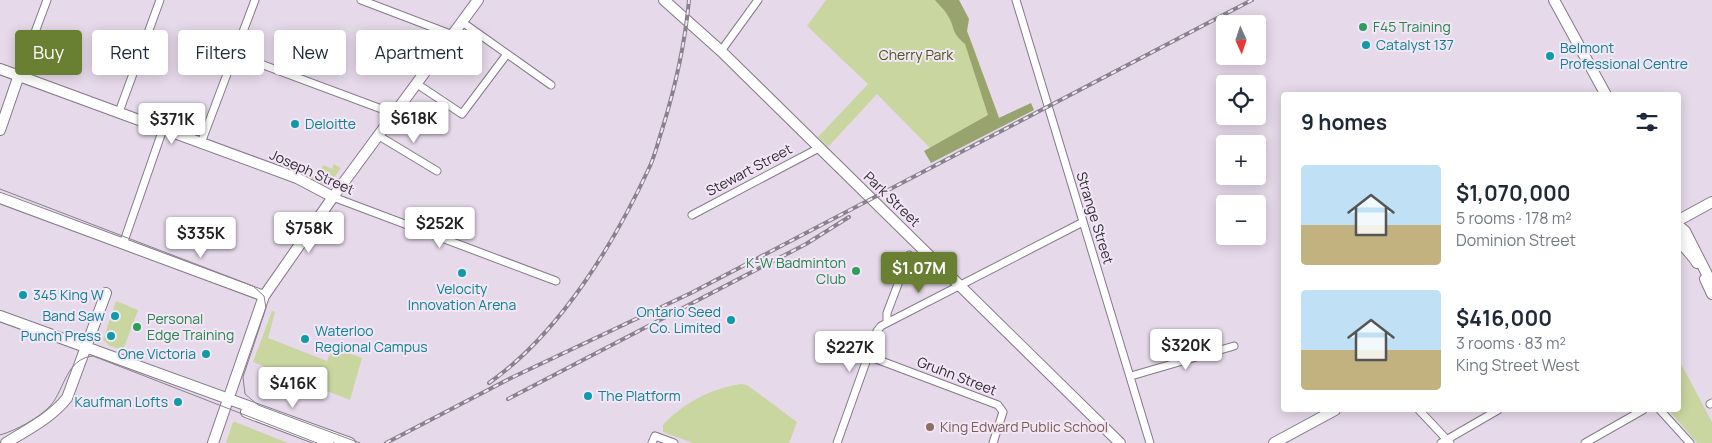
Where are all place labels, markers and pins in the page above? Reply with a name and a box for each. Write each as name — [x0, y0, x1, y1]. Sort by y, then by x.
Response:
place label: F45 Training — [1373, 17, 1451, 36]
marker: F45 Training — [1357, 21, 1369, 33]
place label: Catalyst 137 — [1376, 35, 1454, 54]
place label: Belmont Professional Centre — [1560, 38, 1688, 73]
marker: Catalyst 137 — [1360, 39, 1372, 51]
marker: Belmont Professional Centre — [1544, 50, 1556, 62]
pin: $371K — [137, 102, 207, 145]
pin: $618K — [379, 102, 449, 144]
place label: Deloitte — [305, 114, 356, 133]
marker: Deloitte — [289, 118, 301, 130]
pin: $252K — [405, 206, 475, 249]
pin: $758K — [274, 212, 344, 254]
pin: $335K — [166, 216, 236, 259]
pin: $1.07M — [878, 252, 960, 294]
place label: K-W Badminton Club — [746, 253, 846, 288]
marker: K-W Badminton Club — [850, 265, 862, 277]
marker: Velocity Innovation Arena — [456, 267, 468, 279]
place label: Velocity Innovation Arena — [408, 279, 516, 314]
place label: 345 King W — [33, 285, 104, 304]
marker: 345 King W — [17, 289, 29, 301]
place label: Ontario Seed Co. Limited — [636, 302, 721, 337]
place label: Band Saw — [42, 306, 105, 325]
place label: Personal Edge Training — [147, 309, 234, 344]
marker: Band Saw — [109, 310, 121, 322]
marker: Ontario Seed Co. Limited — [725, 314, 737, 326]
marker: Personal Edge Training — [131, 321, 143, 333]
place label: Waterloo Regional Campus — [315, 321, 428, 356]
place label: Punch Press — [21, 326, 101, 345]
pin: $320K — [1151, 328, 1221, 371]
marker: Punch Press — [105, 330, 117, 342]
pin: $227K — [815, 330, 885, 373]
marker: Waterloo Regional Campus — [299, 333, 311, 345]
place label: One Victoria — [118, 344, 196, 363]
marker: One Victoria — [200, 348, 212, 360]
pin: $416K — [258, 366, 328, 409]
place label: The Platform — [598, 386, 681, 405]
marker: The Platform — [582, 390, 594, 402]
place label: Kaufman Lofts — [75, 392, 168, 411]
marker: Kaufman Lofts — [172, 396, 184, 408]
place label: King Edward Public School — [940, 417, 1108, 436]
marker: King Edward Public School — [924, 421, 936, 433]

